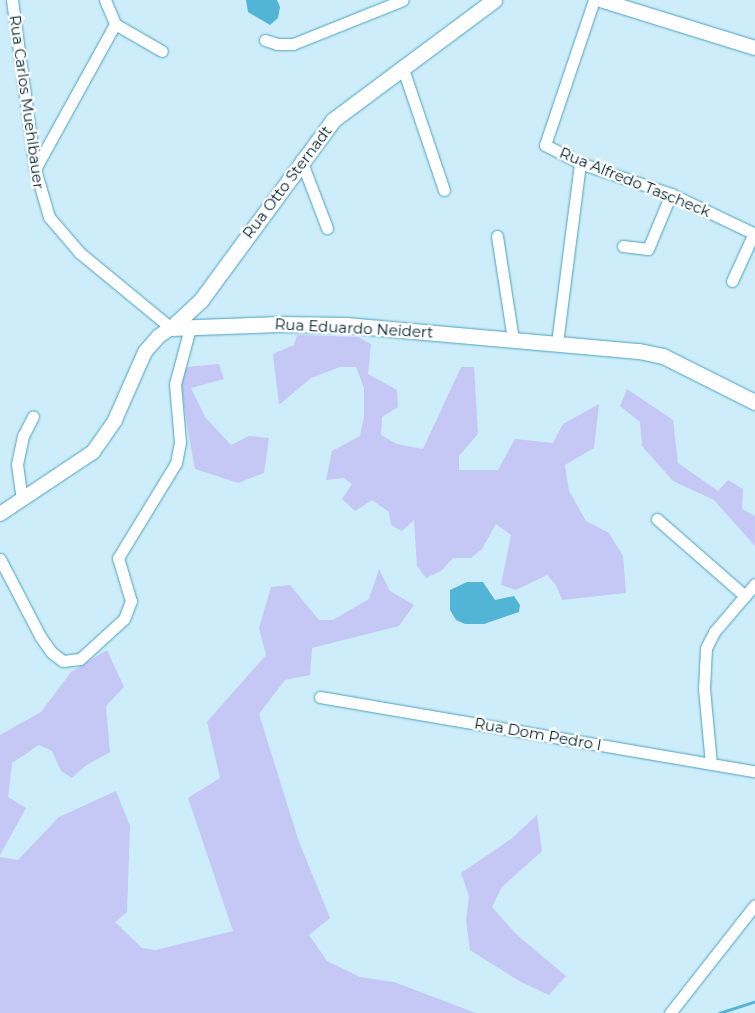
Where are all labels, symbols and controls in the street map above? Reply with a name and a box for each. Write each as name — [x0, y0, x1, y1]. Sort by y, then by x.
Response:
street label: Rua Carlos Muehlbauer — [6, 14, 48, 190]
street label: Rua Otto Sternadt — [239, 122, 335, 242]
street label: Rua Alfredo Tascheck — [557, 143, 713, 221]
street label: Rua Eduardo Neidert — [274, 315, 434, 341]
street label: Rua Dom Pedro I — [473, 714, 603, 754]

